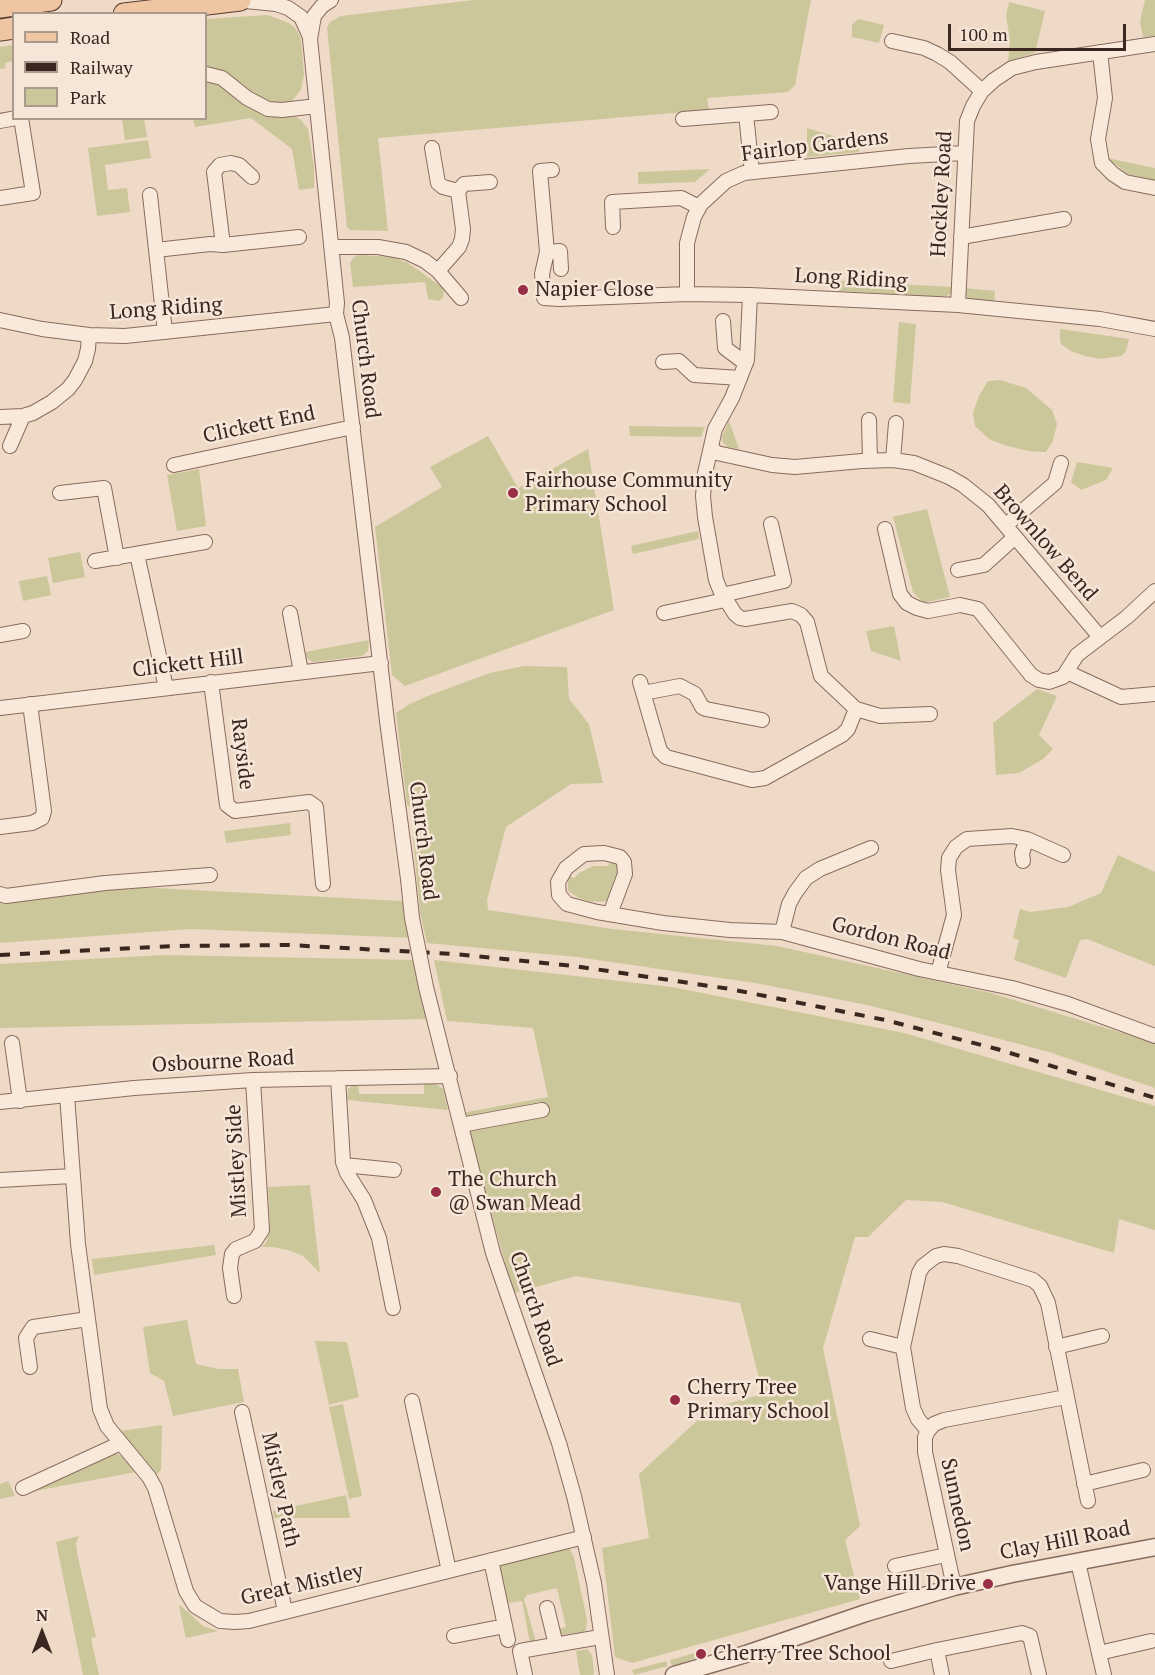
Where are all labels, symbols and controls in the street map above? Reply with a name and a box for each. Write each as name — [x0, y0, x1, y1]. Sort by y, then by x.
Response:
legend — [12, 12, 207, 120]
scale bar — [951, 12, 1130, 50]
text: 100 m — [959, 22, 1008, 46]
text: Road — [70, 25, 110, 49]
text: Railway — [70, 55, 133, 79]
text: Park — [70, 85, 106, 109]
street label: Fairlop Gardens — [740, 124, 890, 168]
street label: Hockley Road — [926, 130, 958, 258]
street label: Long Riding — [794, 263, 908, 295]
place label: Napier Close — [535, 277, 654, 303]
marker: Napier Close — [516, 283, 530, 297]
street label: Long Riding — [109, 292, 223, 326]
street label: Church Road — [345, 298, 385, 420]
street label: Clickett End — [201, 401, 317, 449]
place label: Fairhouse Community Primary School — [525, 468, 732, 518]
street label: Brownlow Bend — [988, 480, 1102, 606]
marker: Fairhouse Community Primary School — [506, 486, 520, 500]
street label: Clickett Hill — [131, 645, 245, 683]
street label: Rayside — [225, 717, 259, 791]
street label: Church Road — [403, 780, 443, 902]
street label: Gordon Road — [829, 912, 953, 966]
street label: Osbourne Road — [151, 1046, 295, 1078]
street label: Mistley Side — [221, 1104, 253, 1218]
place label: The Church @ Swan Mead — [448, 1167, 581, 1217]
marker: The Church @ Swan Mead — [429, 1185, 443, 1199]
street label: Church Road — [504, 1248, 566, 1370]
place label: Cherry Tree Primary School — [687, 1375, 830, 1425]
marker: Cherry Tree Primary School — [668, 1393, 682, 1407]
street label: Mistley Path — [256, 1430, 304, 1550]
street label: Sunnedon — [935, 1456, 979, 1554]
street label: Clay Hill Road — [998, 1516, 1132, 1566]
street label: Great Mistley — [238, 1559, 366, 1611]
place label: Vange Hill Drive — [824, 1571, 976, 1597]
marker: Vange Hill Drive — [981, 1577, 995, 1591]
north arrow — [12, 1603, 72, 1663]
text: N — [36, 1604, 48, 1626]
place label: Cherry Tree School — [713, 1641, 891, 1667]
marker: Cherry Tree School — [694, 1647, 708, 1661]

